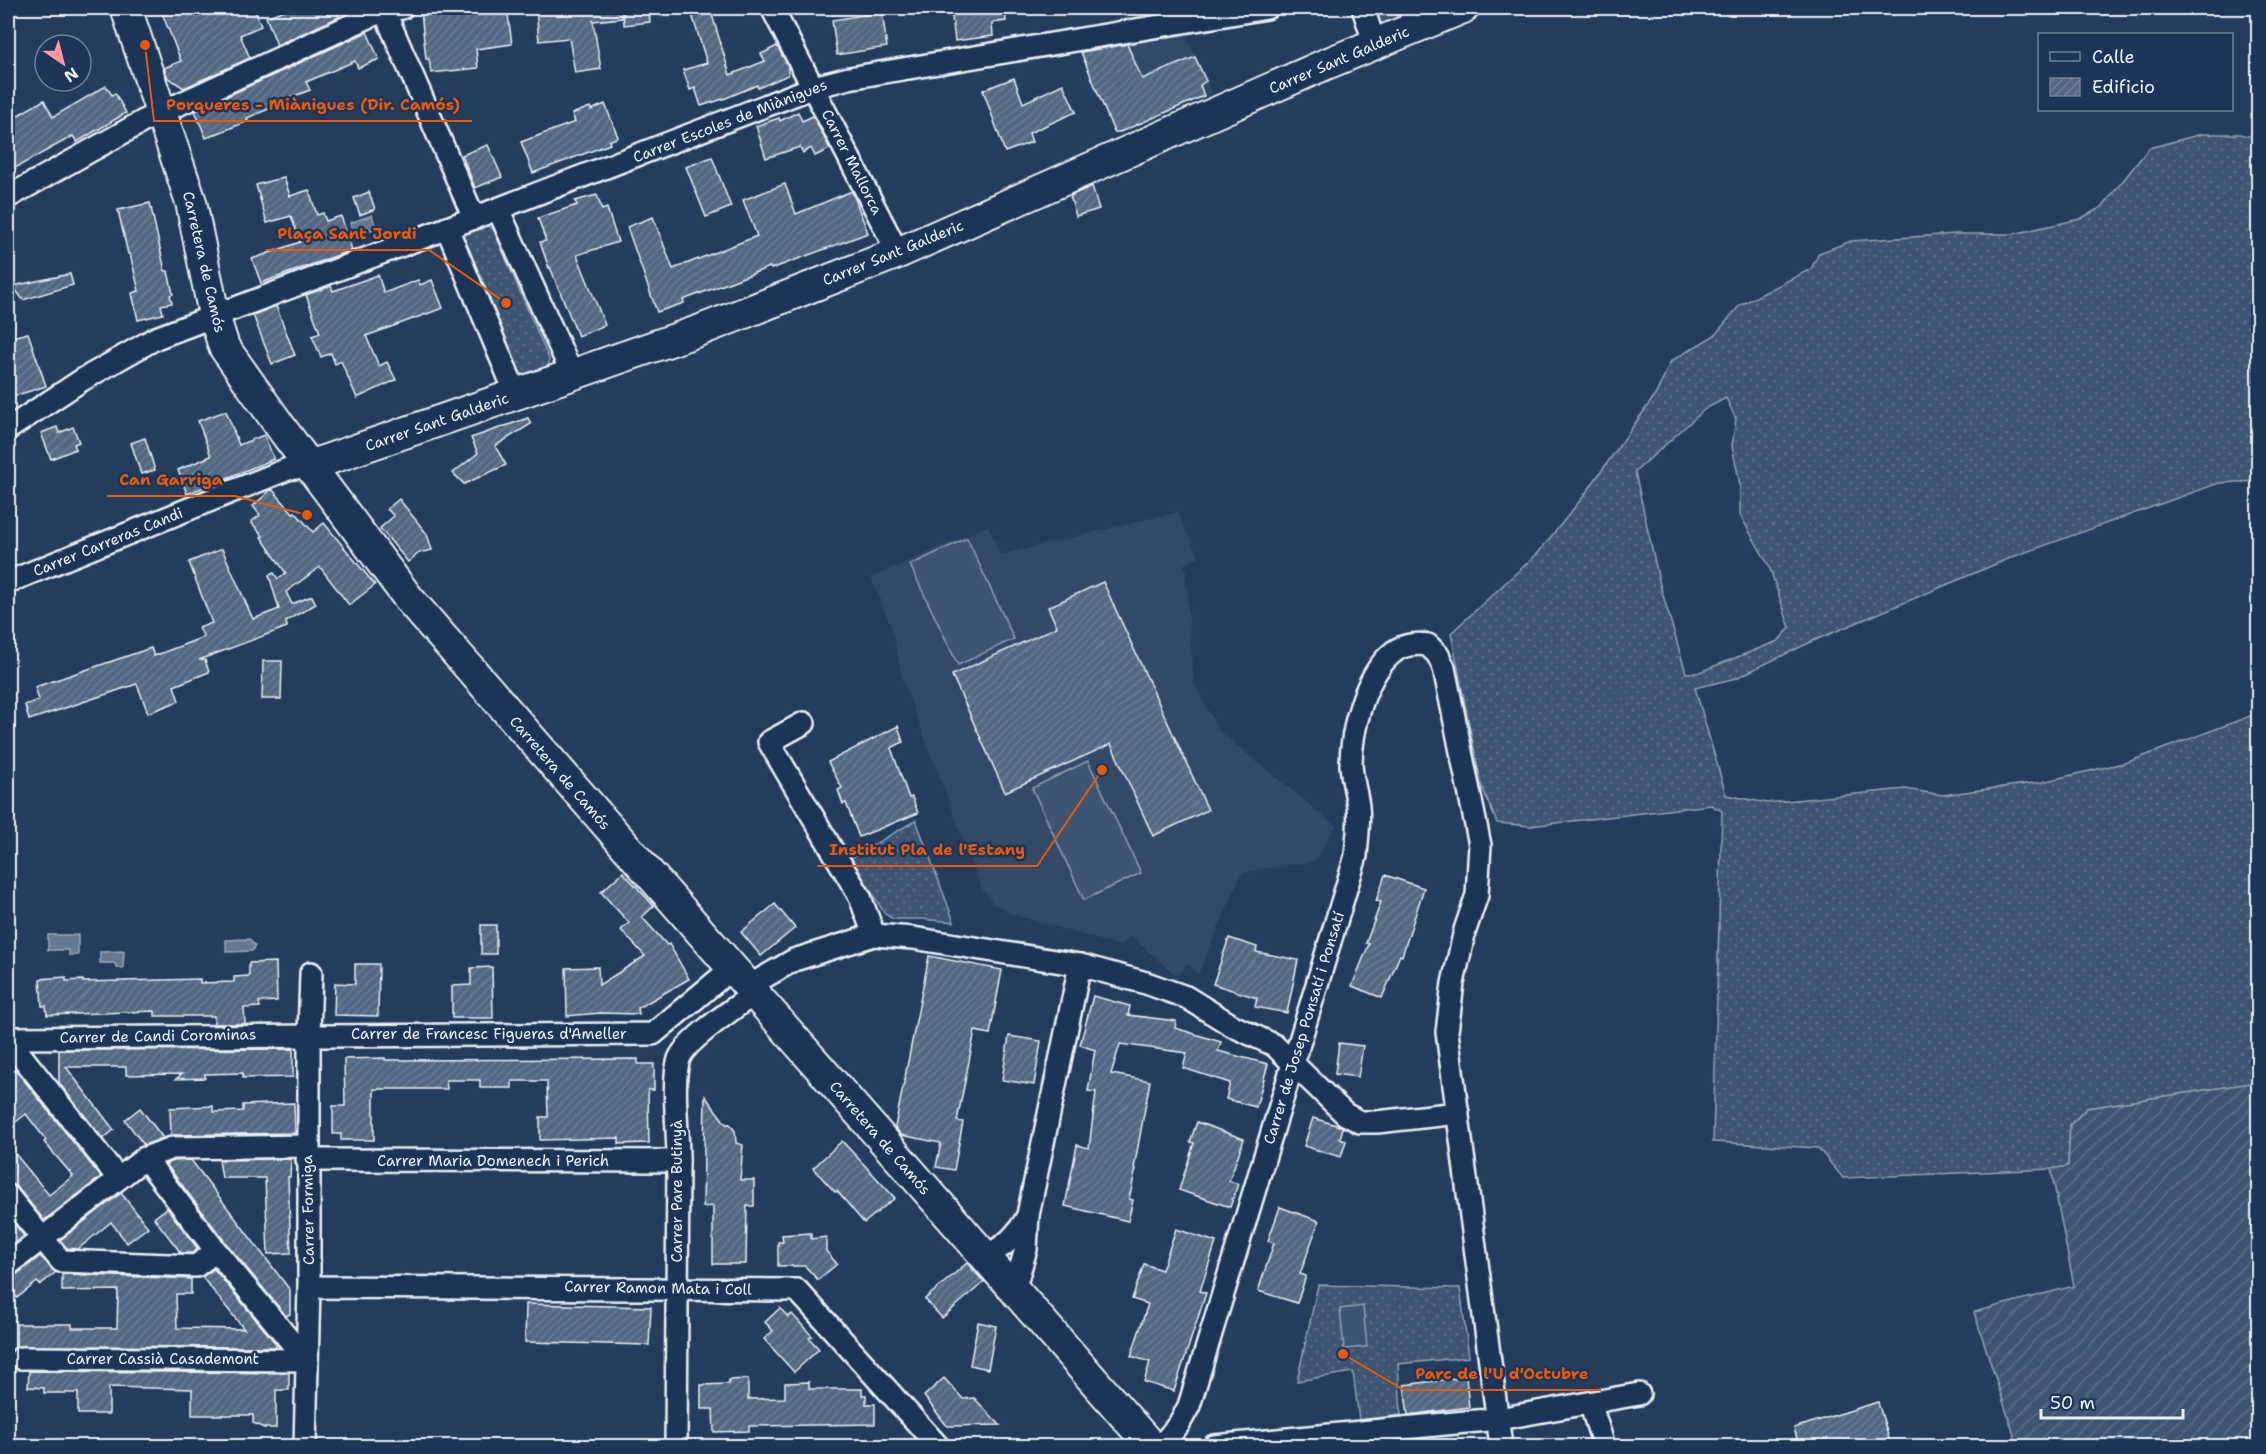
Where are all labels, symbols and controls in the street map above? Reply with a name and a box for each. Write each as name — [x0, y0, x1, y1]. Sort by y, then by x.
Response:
street label: Carrer Sant Galderic — [1266, 21, 1412, 99]
north arrow — [33, 33, 93, 93]
legend — [2038, 33, 2233, 111]
text: Calle — [2092, 45, 2135, 69]
text: N — [60, 63, 83, 87]
street label: Carrer Escoles de Miànigues — [630, 75, 830, 167]
text: Edificio — [2092, 75, 2155, 99]
callout: Porqueres - Miànigues (Dir. Camós) — [154, 87, 472, 121]
text: Porqueres - Miànigues (Dir. Camós) — [166, 94, 460, 115]
street label: Carrer Mallorca — [817, 106, 887, 219]
street label: Carretera de Camós — [178, 189, 230, 335]
callout: Plaça Sant Jordi — [266, 216, 429, 250]
street label: Carrer Sant Galderic — [820, 216, 966, 290]
text: Plaça Sant Jordi — [277, 223, 417, 244]
street label: Carrer Sant Galderic — [363, 388, 511, 456]
callout: Can Garriga — [107, 462, 235, 496]
text: Can Garriga — [119, 469, 223, 490]
street label: Carrer Carreras Candi — [30, 503, 186, 581]
street label: Carretera de Camós — [505, 712, 615, 834]
callout: Institut Pla de l'Estany — [817, 832, 1037, 866]
text: Institut Pla de l'Estany — [829, 839, 1025, 860]
street label: Carrer de Josep Ponsatí i Ponsatí — [1259, 909, 1349, 1147]
street label: Carrer de Candi Corominas — [60, 1024, 256, 1048]
street label: Carrer de Francesc Figueras d'Ameller — [351, 1024, 627, 1044]
street label: Carretera de Camós — [825, 1077, 935, 1199]
street label: Carrer Pare Butinyà — [667, 1119, 687, 1262]
street label: Carrer Maria Domenech i Perich — [377, 1151, 609, 1171]
street label: Carrer Formiga — [297, 1154, 319, 1265]
street label: Carrer Ramon Mata i Coll — [564, 1276, 752, 1300]
street label: Carrer Cassià Casademont — [67, 1349, 259, 1369]
callout: Parc de l'U d'Octubre — [1404, 1356, 1601, 1390]
text: Parc de l'U d'Octubre — [1415, 1363, 1589, 1384]
scale bar — [2041, 1382, 2184, 1420]
text: 50 m — [2050, 1391, 2095, 1415]

